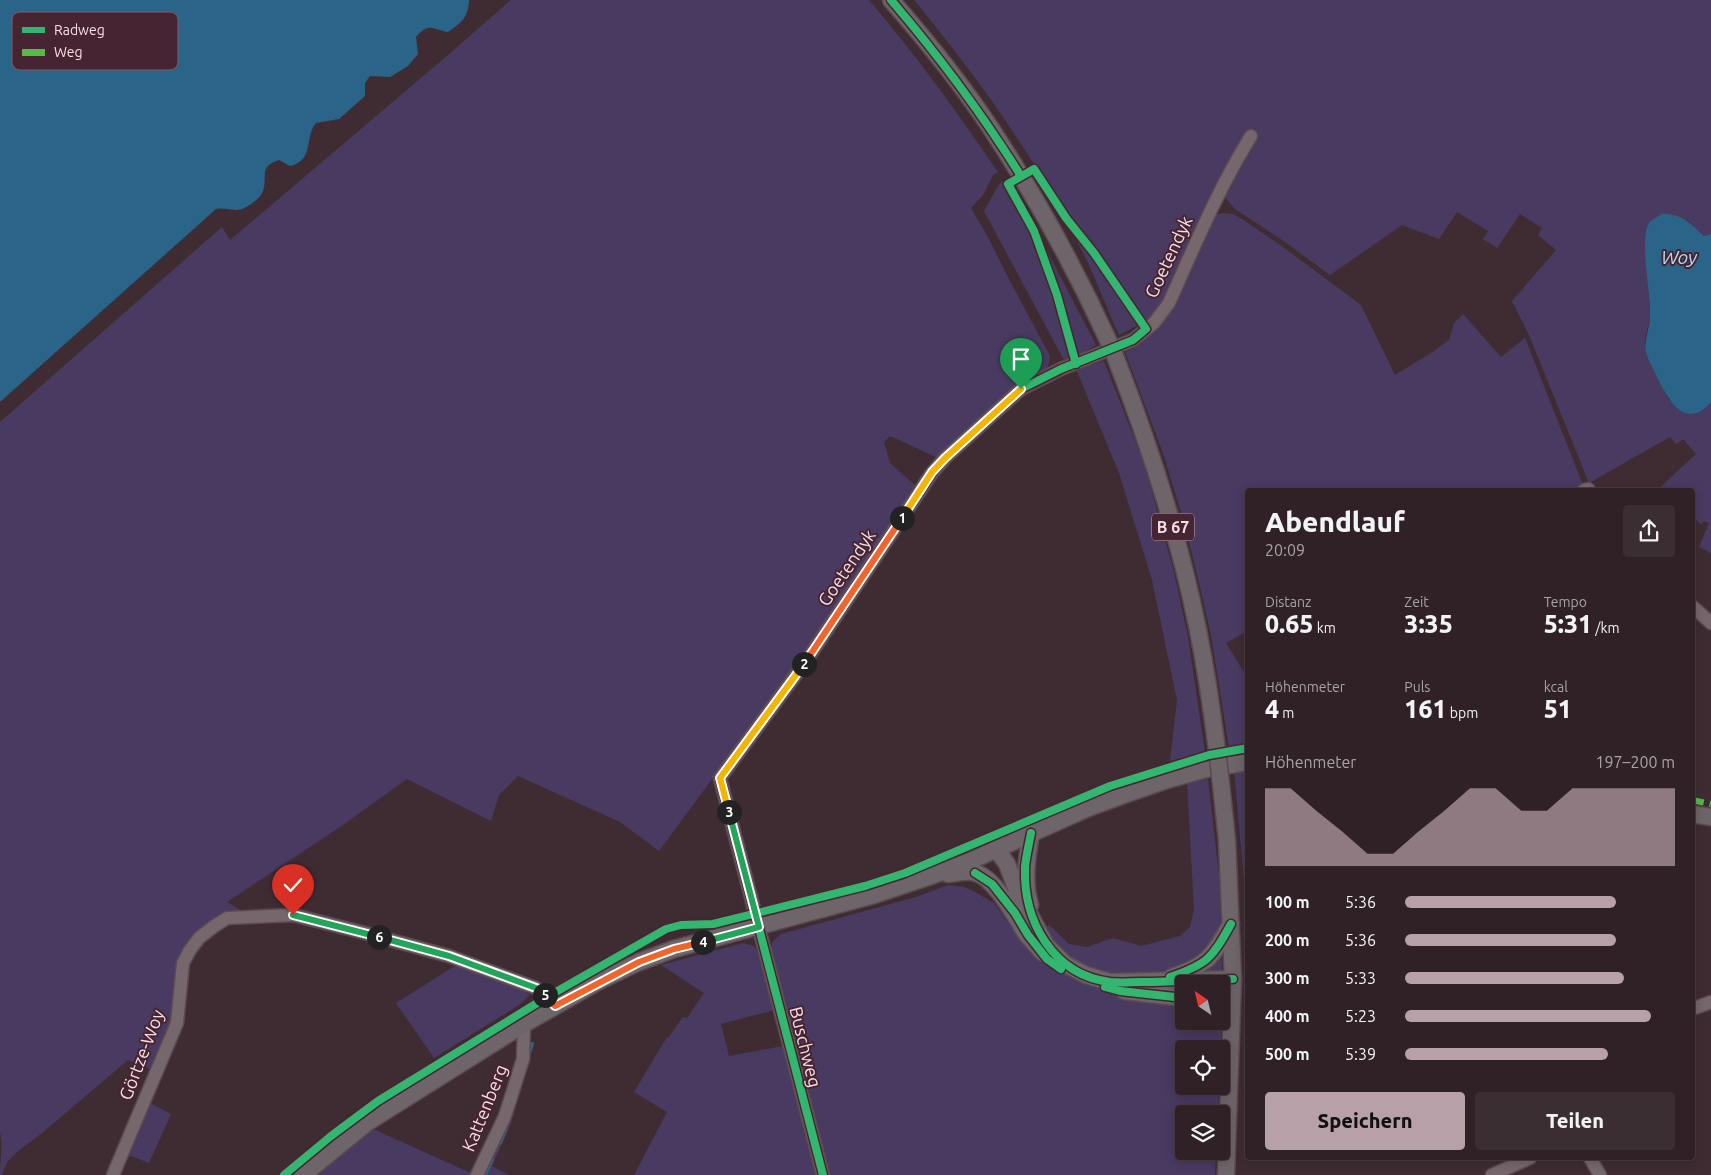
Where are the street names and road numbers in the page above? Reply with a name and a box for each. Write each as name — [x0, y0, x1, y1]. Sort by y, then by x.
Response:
street label: Goetendyk — [1140, 212, 1196, 301]
road number: B 67 — [1152, 514, 1194, 540]
street label: Goetendyk — [813, 525, 879, 609]
street label: Buschweg — [786, 1004, 826, 1089]
street label: Görtze-Woy — [115, 1006, 168, 1103]
street label: Kattenberg — [458, 1061, 511, 1154]

